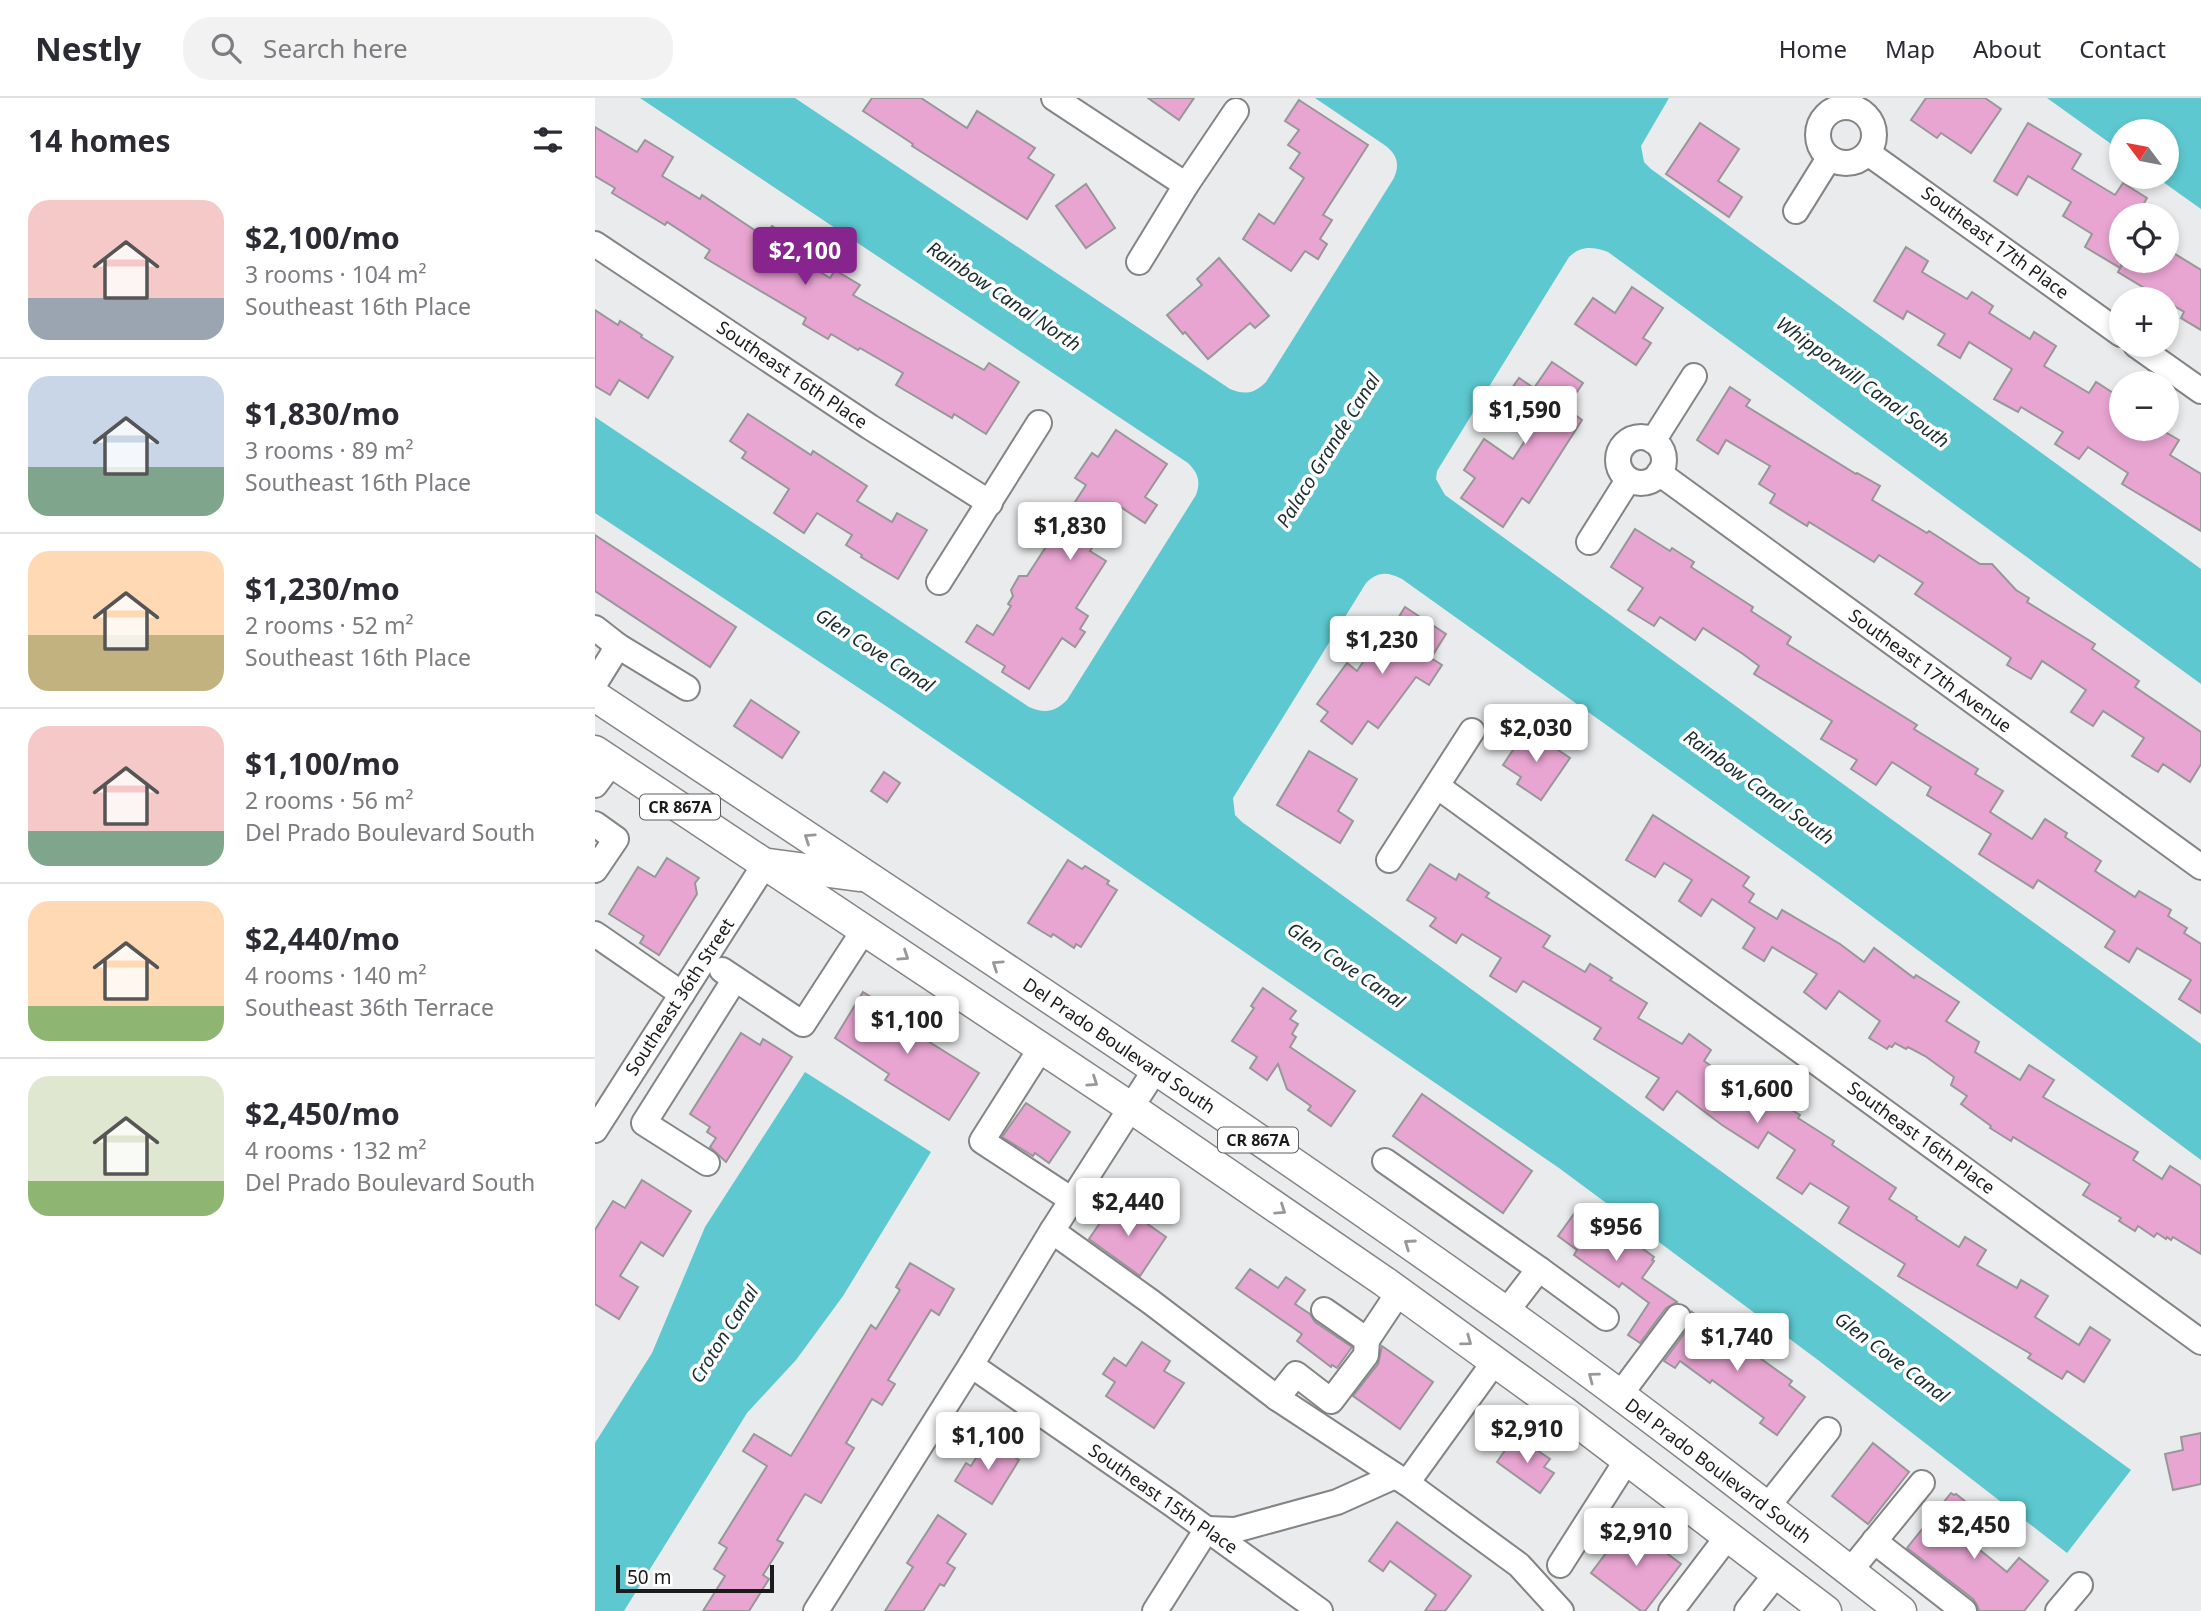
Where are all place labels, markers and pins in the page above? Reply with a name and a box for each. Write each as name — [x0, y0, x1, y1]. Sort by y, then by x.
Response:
pin: $2,100 — [748, 228, 862, 287]
pin: $1,590 — [1468, 386, 1582, 446]
pin: $1,830 — [1013, 503, 1127, 562]
pin: $1,230 — [1325, 616, 1439, 676]
pin: $2,030 — [1479, 704, 1593, 764]
pin: $1,100 — [850, 996, 964, 1056]
pin: $1,600 — [1700, 1066, 1814, 1125]
pin: $2,440 — [1071, 1178, 1185, 1238]
pin: $956 — [1575, 1204, 1657, 1263]
pin: $1,740 — [1680, 1314, 1794, 1373]
pin: $2,910 — [1470, 1406, 1584, 1465]
pin: $1,100 — [931, 1412, 1045, 1472]
pin: $2,450 — [1917, 1502, 2031, 1561]
pin: $2,910 — [1579, 1508, 1693, 1568]

